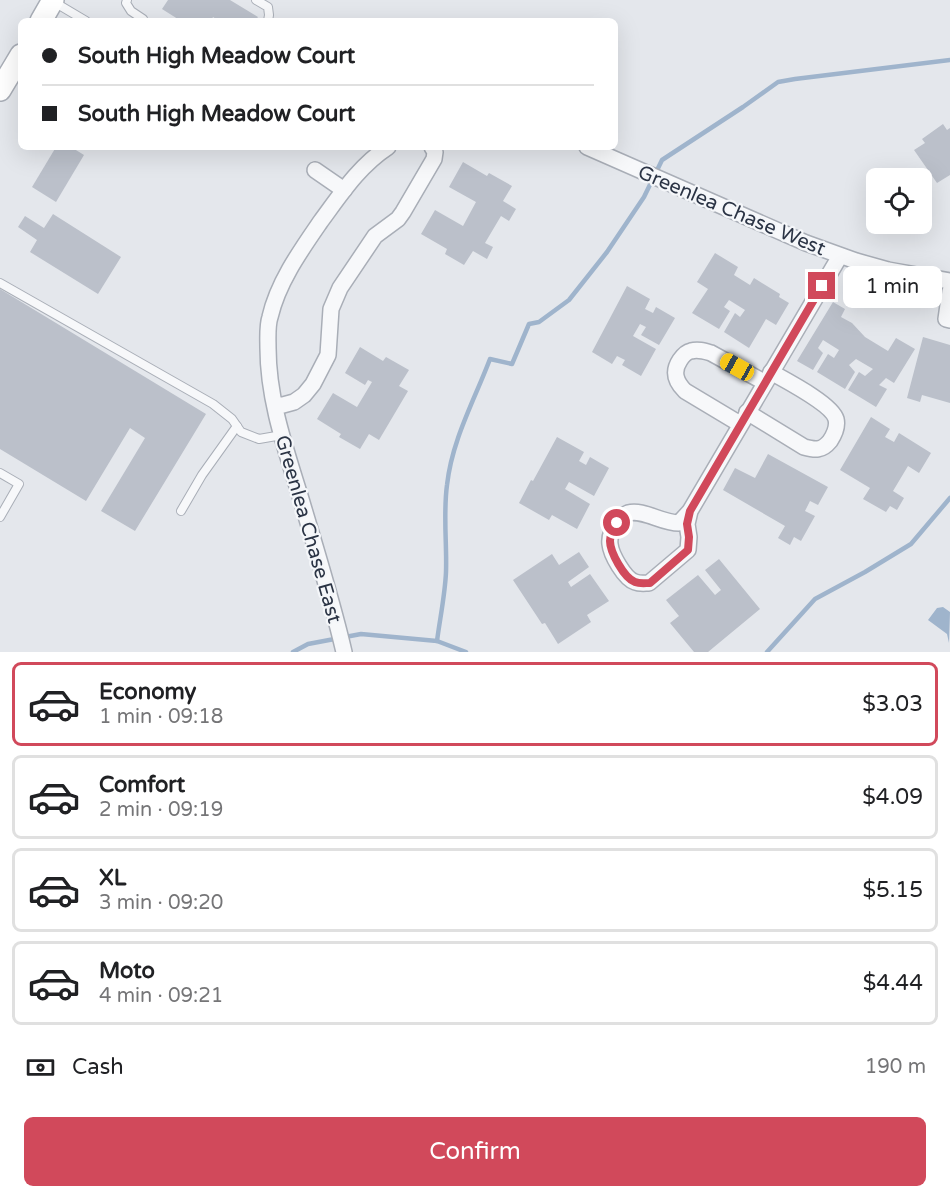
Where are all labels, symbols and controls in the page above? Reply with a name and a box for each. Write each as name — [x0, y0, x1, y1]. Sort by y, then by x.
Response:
text: South High Meadow Court — [78, 43, 355, 69]
text: South High Meadow Court — [78, 101, 355, 127]
street label: Greenlea Chase West — [634, 161, 829, 261]
map controls — [866, 168, 932, 234]
button: locate — [866, 168, 932, 234]
callout: 1 min — [843, 265, 942, 307]
route end — [808, 272, 835, 299]
text: 1 min — [866, 275, 919, 299]
car — [717, 350, 757, 384]
street label: Greenlea Chase East — [270, 432, 346, 626]
route start — [603, 509, 630, 536]
icon: car — [27, 677, 81, 731]
text: Economy — [99, 679, 196, 705]
text: $3.03 — [862, 691, 923, 717]
text: 1 min · 09:18 — [99, 705, 223, 729]
icon: car — [27, 770, 81, 824]
text: Comfort — [99, 772, 185, 798]
text: $4.09 — [862, 784, 923, 810]
text: 2 min · 09:19 — [99, 798, 223, 822]
icon: car — [27, 863, 81, 917]
text: XL — [99, 865, 126, 891]
text: $5.15 — [862, 877, 923, 903]
text: 3 min · 09:20 — [99, 891, 223, 915]
icon: car — [27, 956, 81, 1010]
text: Moto — [99, 958, 155, 984]
text: $4.44 — [863, 970, 923, 996]
text: 4 min · 09:21 — [99, 984, 223, 1008]
icon: cash — [24, 1051, 57, 1084]
text: Cash — [72, 1054, 124, 1080]
text: 190 m — [865, 1055, 926, 1079]
button: Confirm — [24, 1117, 926, 1186]

